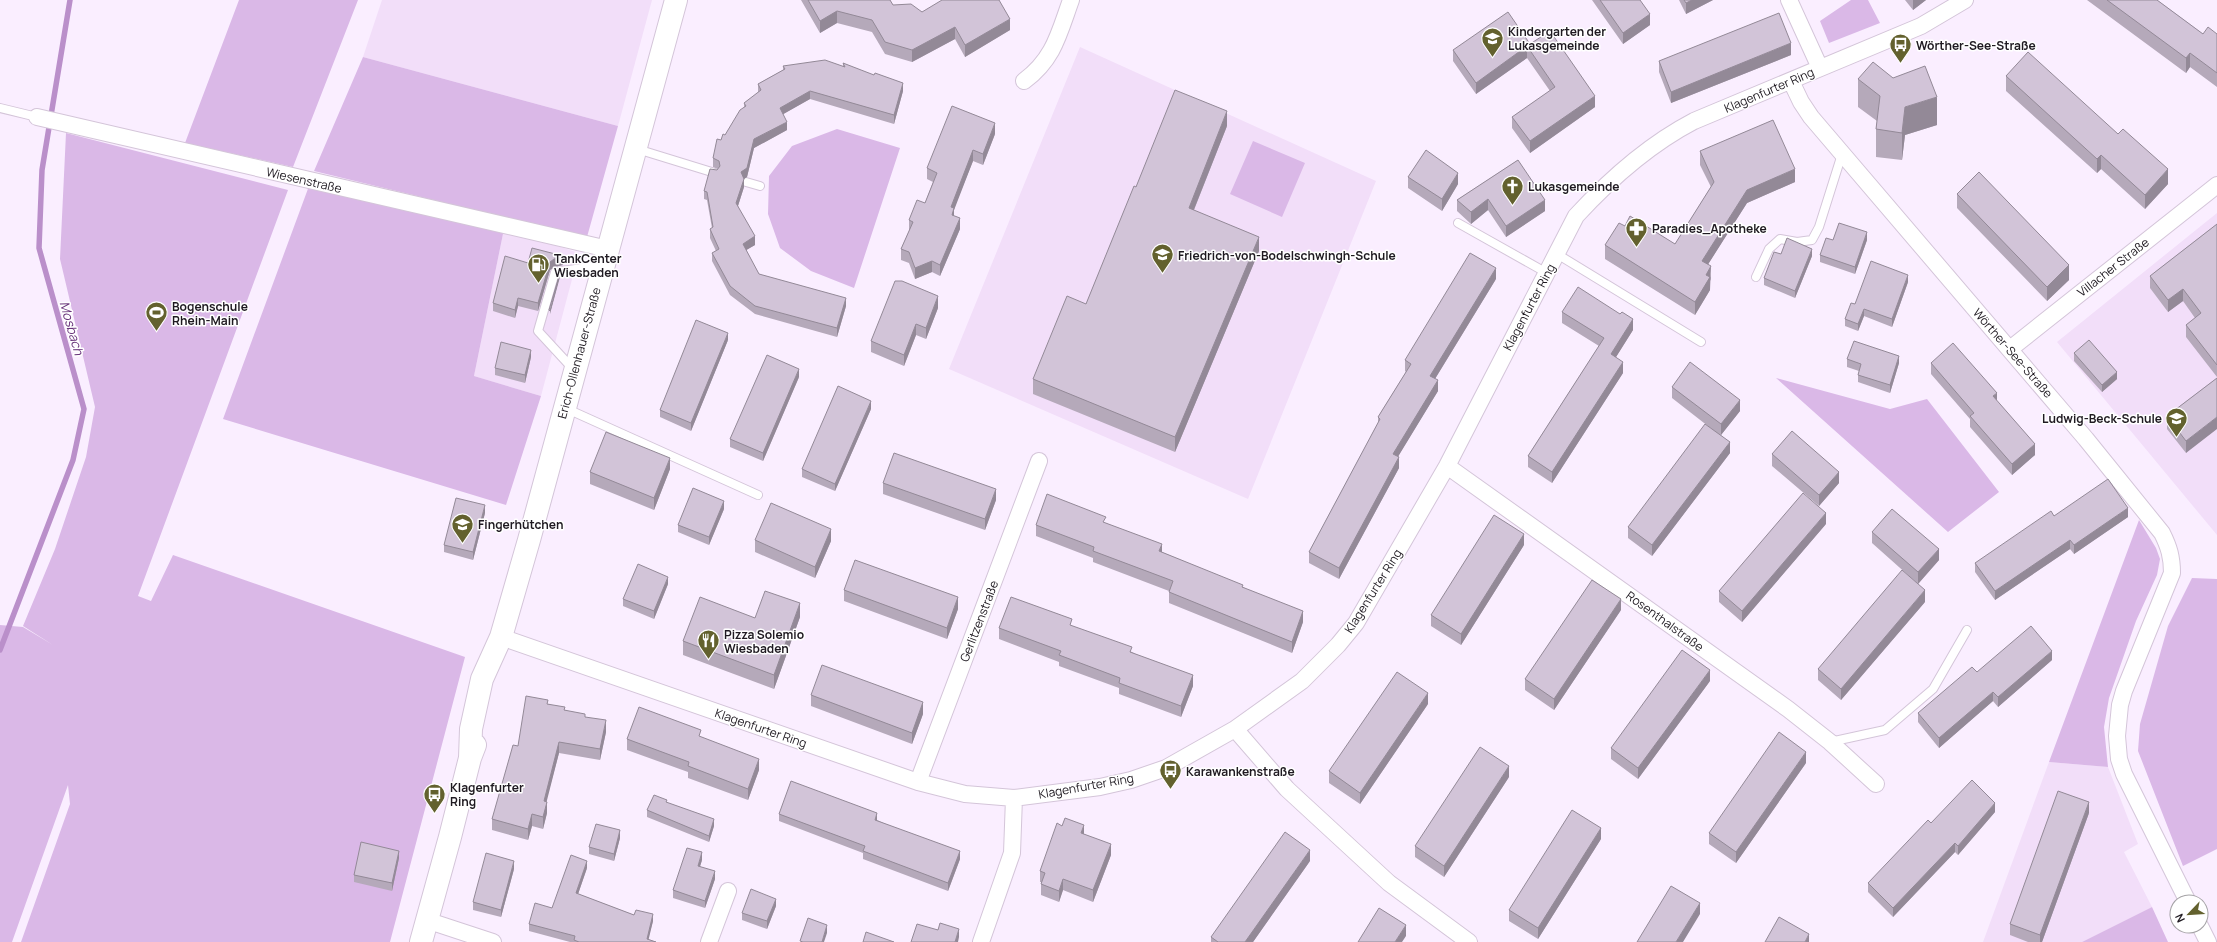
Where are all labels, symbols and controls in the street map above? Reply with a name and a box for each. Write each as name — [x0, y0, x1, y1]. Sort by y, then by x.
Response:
place label: Kindergarten der Lukasgemeinde — [1508, 23, 1606, 54]
school or university icon: Kindergarten der Lukasgemeinde — [1479, 25, 1505, 58]
bus stop icon: Wörther-See-Straße — [1888, 32, 1914, 65]
place label: Wörther-See-Straße — [1916, 37, 2036, 54]
street label: Klagenfurter Ring — [1721, 63, 1817, 117]
street label: Wiesenstraße — [265, 163, 343, 197]
church icon: Lukasgemeinde — [1500, 173, 1526, 206]
place label: Lukasgemeinde — [1528, 178, 1620, 195]
pharmacy icon: Paradies_Apotheke — [1624, 215, 1650, 248]
place label: Paradies_Apotheke — [1652, 220, 1767, 237]
street label: Villacher Straße — [2074, 234, 2152, 300]
school or university icon: Friedrich-von-Bodelschwingh-Schule — [1150, 242, 1176, 275]
place label: Friedrich-von-Bodelschwingh-Schule — [1178, 247, 1396, 264]
place label: TankCenter Wiesbaden — [554, 250, 622, 281]
fuel station icon: TankCenter Wiesbaden — [526, 252, 552, 285]
street label: Klagenfurter Ring — [1499, 261, 1559, 353]
street label: Erich-Ollenhauer-Straße — [553, 285, 605, 421]
place label: Bogenschule Rhein-Main — [172, 298, 248, 329]
water label: Mosbach — [56, 299, 89, 358]
sports icon: Bogenschule Rhein-Main — [143, 300, 169, 333]
street label: Wörther-See-Straße — [1969, 304, 2057, 402]
school or university icon: Ludwig-Beck-Schule — [2164, 405, 2190, 438]
place label: Ludwig-Beck-Schule — [2042, 410, 2162, 427]
school or university icon: Fingerhütchen — [449, 511, 475, 544]
place label: Fingerhütchen — [478, 516, 563, 533]
street label: Klagenfurter Ring — [1340, 546, 1406, 636]
street label: Gerlitzenstraße — [956, 578, 1002, 664]
street label: Rosenthalstraße — [1623, 587, 1707, 655]
place label: Pizza Solemio Wiesbaden — [724, 626, 804, 657]
restaurant icon: Pizza Solemio Wiesbaden — [695, 628, 721, 661]
street label: Klagenfurter Ring — [713, 704, 809, 752]
bus stop icon: Karawankenstraße — [1158, 758, 1184, 791]
place label: Karawankenstraße — [1186, 763, 1295, 780]
street label: Klagenfurter Ring — [1037, 769, 1135, 803]
place label: Klagenfurter Ring — [450, 779, 524, 810]
bus stop icon: Klagenfurter Ring — [422, 781, 448, 814]
north arrow — [2169, 894, 2209, 934]
text: N — [2171, 912, 2188, 925]

